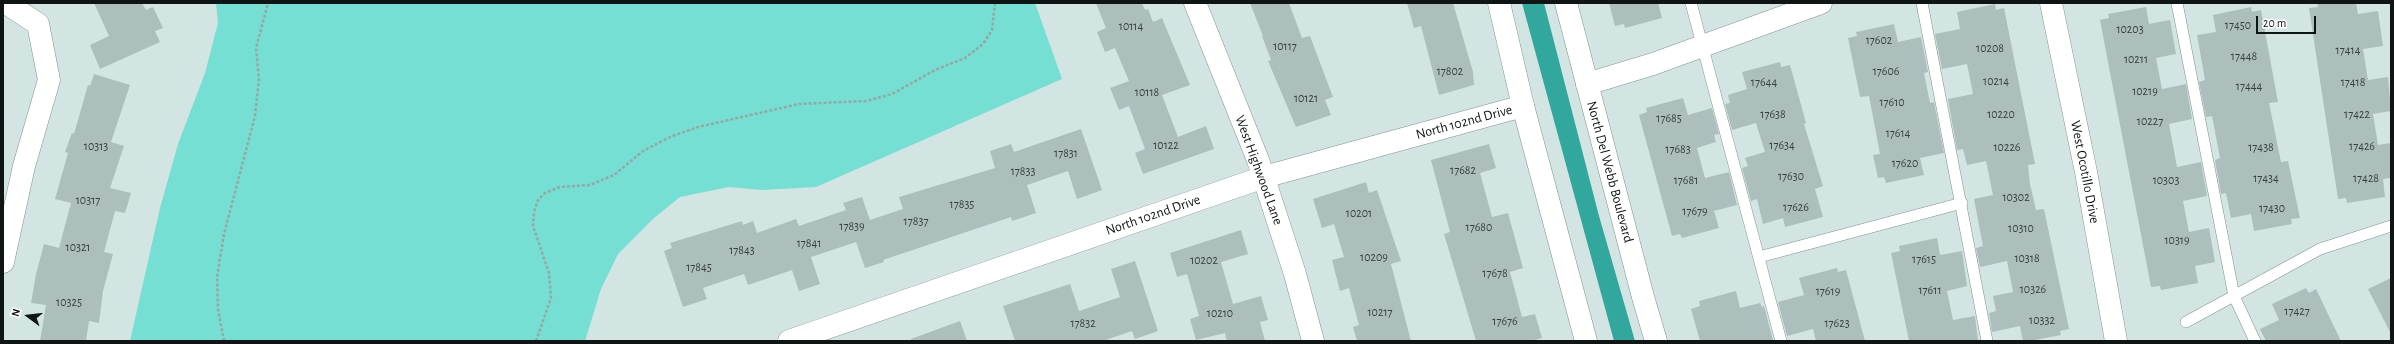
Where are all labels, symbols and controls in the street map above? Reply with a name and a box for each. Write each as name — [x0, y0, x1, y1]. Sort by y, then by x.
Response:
scale bar — [2258, 8, 2318, 34]
text: 20 m — [2263, 17, 2286, 29]
house number: 17450 — [2225, 18, 2251, 32]
house number: 10114 — [1119, 19, 1143, 33]
house number: 10203 — [2116, 22, 2144, 36]
house number: 17602 — [1866, 33, 1892, 47]
house number: 10117 — [1273, 39, 1297, 53]
house number: 10208 — [1976, 41, 2004, 55]
house number: 17414 — [2336, 43, 2360, 57]
house number: 17448 — [2231, 49, 2257, 63]
house number: 10211 — [2124, 52, 2148, 66]
house number: 17802 — [1437, 64, 1463, 78]
house number: 17606 — [1873, 64, 1899, 78]
house number: 10214 — [1983, 74, 2009, 88]
house number: 17644 — [1751, 75, 1777, 89]
house number: 17418 — [2341, 75, 2365, 89]
house number: 17444 — [2236, 79, 2262, 93]
house number: 10219 — [2132, 84, 2158, 98]
house number: 10118 — [1135, 85, 1159, 99]
house number: 10121 — [1294, 91, 1318, 105]
house number: 17610 — [1879, 95, 1905, 109]
street label: North Del Webb Boulevard — [1583, 99, 1637, 245]
street label: North 102nd Drive — [1414, 101, 1514, 143]
house number: 17638 — [1760, 107, 1786, 121]
house number: 10220 — [1987, 107, 2015, 121]
house number: 17422 — [2344, 107, 2370, 121]
house number: 17685 — [1656, 111, 1682, 125]
street label: West Highwood Lane — [1231, 113, 1287, 227]
house number: 10227 — [2137, 114, 2163, 128]
street label: West Ocotillo Drive — [2067, 119, 2103, 225]
house number: 17614 — [1886, 126, 1910, 140]
house number: 10122 — [1153, 138, 1179, 152]
house number: 17634 — [1769, 138, 1795, 152]
house number: 10313 — [84, 139, 108, 153]
house number: 17426 — [2349, 139, 2375, 153]
house number: 10226 — [1993, 140, 2021, 154]
house number: 17438 — [2248, 140, 2274, 154]
house number: 17683 — [1665, 142, 1691, 156]
house number: 17831 — [1054, 146, 1078, 160]
house number: 17620 — [1892, 156, 1918, 170]
house number: 17682 — [1450, 163, 1476, 177]
house number: 17833 — [1011, 164, 1035, 178]
house number: 17630 — [1778, 169, 1804, 183]
house number: 17434 — [2253, 171, 2279, 185]
house number: 17428 — [2353, 171, 2379, 185]
house number: 17681 — [1674, 173, 1698, 187]
house number: 10303 — [2153, 173, 2179, 187]
house number: 10302 — [2002, 190, 2030, 204]
street label: North 102nd Drive — [1103, 191, 1203, 239]
house number: 10317 — [76, 193, 100, 207]
house number: 17835 — [950, 197, 974, 211]
house number: 17626 — [1783, 200, 1809, 214]
house number: 17430 — [2259, 201, 2285, 215]
house number: 17679 — [1682, 204, 1708, 218]
house number: 10201 — [1346, 206, 1372, 220]
house number: 17837 — [904, 214, 928, 228]
house number: 17839 — [839, 219, 865, 233]
house number: 17680 — [1466, 220, 1492, 234]
house number: 10310 — [2008, 221, 2034, 235]
house number: 10319 — [2164, 233, 2190, 247]
house number: 17841 — [797, 236, 821, 250]
house number: 10321 — [66, 240, 90, 254]
house number: 17843 — [729, 243, 755, 257]
house number: 10209 — [1360, 250, 1388, 264]
house number: 10318 — [2014, 251, 2040, 265]
house number: 17615 — [1912, 252, 1936, 266]
house number: 10202 — [1190, 253, 1218, 267]
house number: 17845 — [686, 260, 712, 274]
house number: 17678 — [1482, 266, 1508, 280]
house number: 10326 — [2020, 282, 2046, 296]
house number: 17611 — [1918, 283, 1942, 297]
house number: 17619 — [1816, 284, 1840, 298]
house number: 10325 — [56, 295, 82, 309]
north arrow — [8, 296, 48, 336]
house number: 17427 — [2284, 304, 2310, 318]
house number: 10217 — [1367, 305, 1393, 319]
house number: 10210 — [1207, 306, 1233, 320]
text: N — [10, 308, 22, 318]
house number: 10332 — [2029, 313, 2055, 327]
house number: 17676 — [1492, 314, 1518, 328]
house number: 17832 — [1070, 316, 1096, 330]
house number: 17623 — [1824, 316, 1850, 330]

